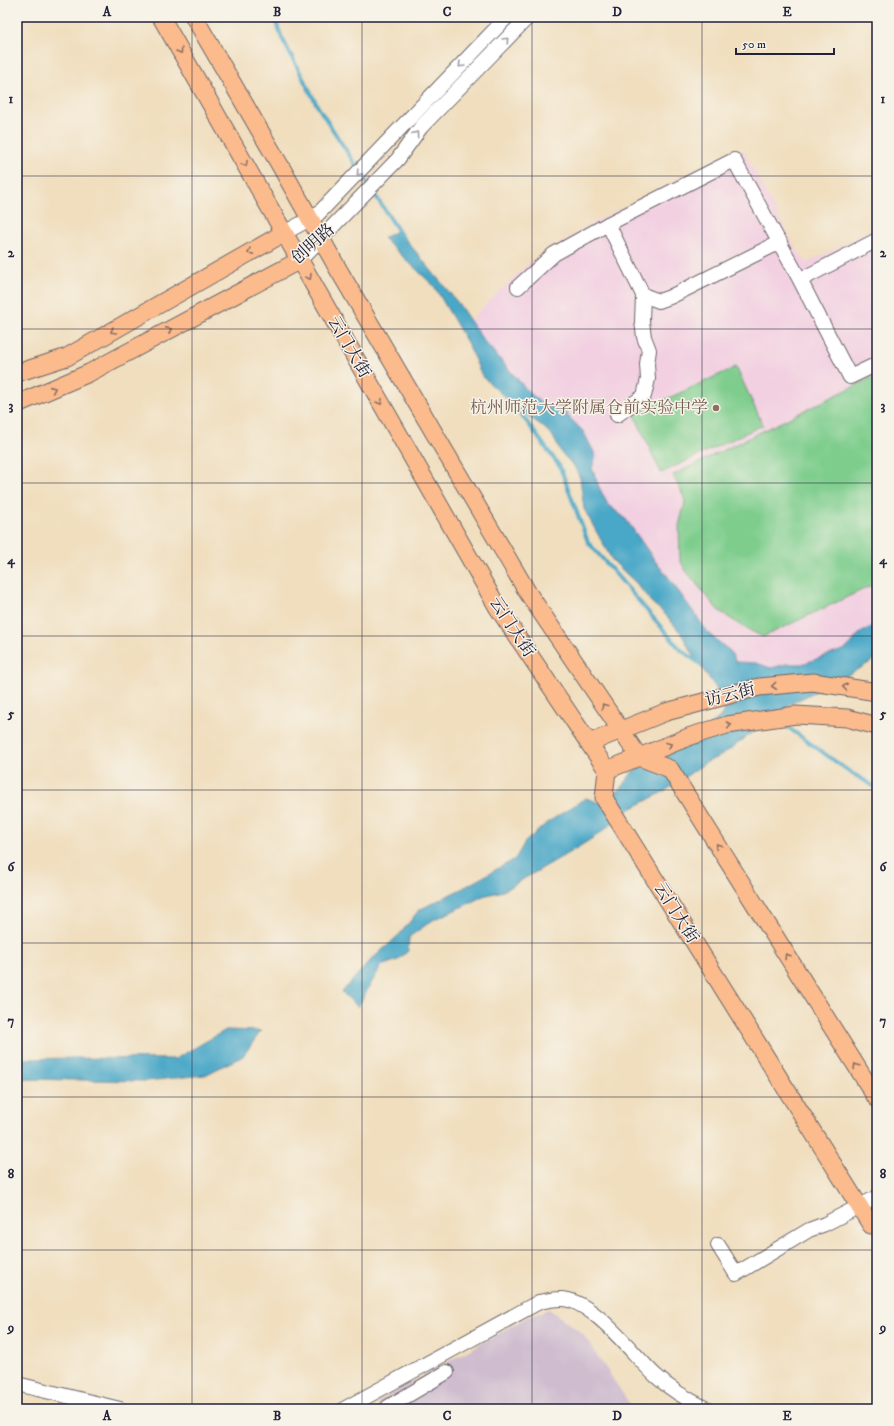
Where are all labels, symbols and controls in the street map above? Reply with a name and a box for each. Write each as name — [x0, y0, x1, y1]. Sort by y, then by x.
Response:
text: A — [102, 4, 112, 20]
text: B — [273, 4, 281, 20]
text: C — [443, 4, 452, 20]
text: D — [612, 4, 622, 20]
text: E — [782, 4, 792, 20]
scale bar — [736, 30, 834, 56]
one-way arrow — [501, 37, 509, 45]
text: 50 m — [742, 37, 766, 52]
one-way arrow — [176, 47, 183, 54]
one-way arrow — [459, 61, 466, 68]
text: 1 — [9, 91, 14, 107]
text: 1 — [881, 91, 886, 107]
one-way arrow — [411, 132, 418, 139]
one-way arrow — [240, 160, 247, 167]
one-way arrow — [356, 168, 363, 176]
street label: 创明路 — [287, 219, 339, 269]
text: 2 — [8, 245, 15, 261]
text: 2 — [880, 245, 887, 261]
one-way arrow — [247, 248, 254, 255]
one-way arrow — [305, 273, 312, 280]
street label: 云门大街 — [322, 312, 376, 382]
one-way arrow — [110, 326, 117, 333]
one-way arrow — [165, 328, 172, 335]
one-way arrow — [49, 385, 56, 393]
place label: 杭州师范大学附属仓前实验中学 — [470, 397, 708, 419]
text: 3 — [9, 398, 14, 414]
one-way arrow — [376, 398, 383, 405]
text: 3 — [881, 398, 886, 414]
marker: 杭州师范大学附属仓前实验中学 — [711, 403, 721, 413]
text: 4 — [6, 552, 15, 569]
text: 4 — [878, 552, 887, 569]
street label: 云门大街 — [484, 592, 540, 662]
street label: 访云街 — [703, 678, 757, 712]
one-way arrow — [771, 681, 777, 690]
one-way arrow — [842, 683, 848, 692]
one-way arrow — [602, 703, 609, 710]
text: 5 — [7, 706, 15, 722]
text: 5 — [879, 706, 887, 722]
one-way arrow — [726, 722, 732, 730]
one-way arrow — [665, 742, 672, 750]
one-way arrow — [715, 843, 723, 850]
text: 6 — [8, 859, 16, 875]
text: 6 — [880, 859, 888, 875]
street label: 云门大街 — [649, 878, 703, 948]
one-way arrow — [784, 953, 792, 960]
text: 7 — [8, 1013, 15, 1029]
text: 7 — [880, 1013, 887, 1029]
one-way arrow — [854, 1063, 861, 1070]
text: 8 — [8, 1166, 15, 1182]
text: 8 — [880, 1166, 887, 1182]
text: 9 — [7, 1320, 14, 1336]
text: 9 — [879, 1320, 886, 1336]
text: A — [102, 1408, 112, 1424]
text: B — [273, 1408, 281, 1424]
text: C — [443, 1408, 452, 1424]
text: D — [612, 1408, 622, 1424]
text: E — [782, 1408, 792, 1424]

